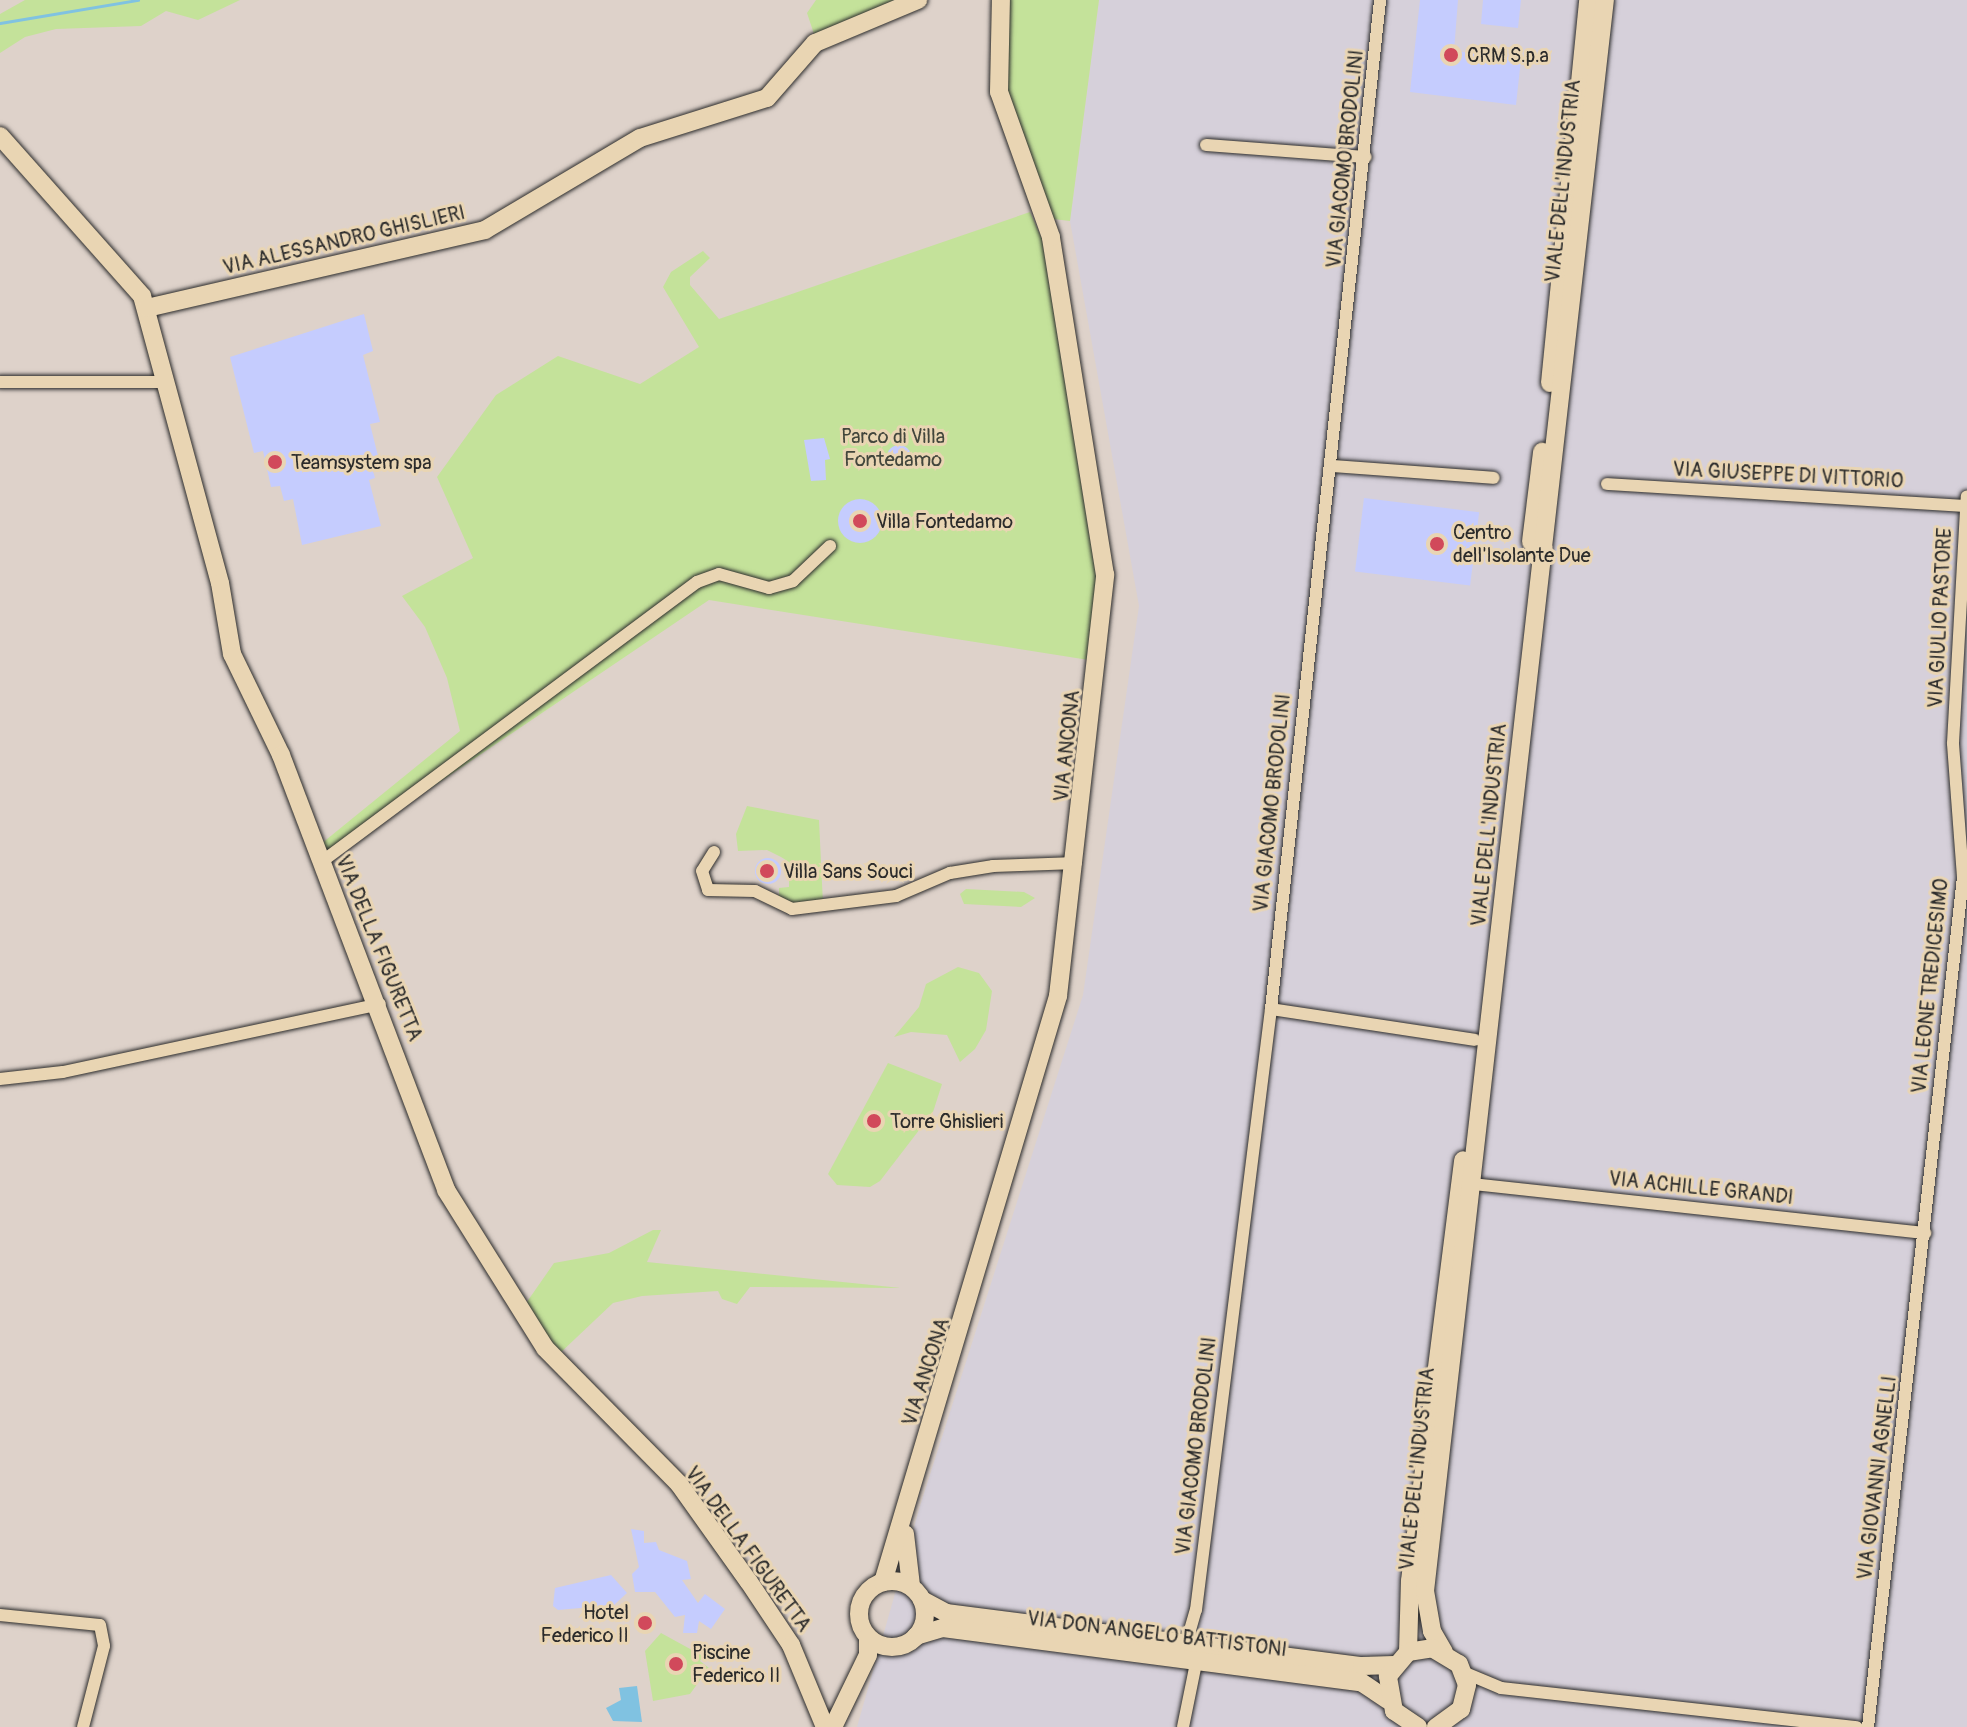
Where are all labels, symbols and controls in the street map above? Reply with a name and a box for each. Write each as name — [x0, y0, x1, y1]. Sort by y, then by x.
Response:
place label: CRM S.p.a — [1467, 43, 1549, 67]
marker: CRM S.p.a — [1442, 46, 1460, 64]
street label: VIA GIACOMO BRODOLINI — [1322, 49, 1368, 269]
street label: VIALE DELL'INDUSTRIA — [1540, 78, 1586, 284]
street label: VIA ALESSANDRO GHISLIERI — [221, 200, 467, 280]
park label: Parco di Villa Fontedamo — [841, 424, 945, 471]
place label: Teamsystem spa — [291, 450, 431, 474]
marker: Teamsystem spa — [266, 453, 284, 471]
street label: VIA GIUSEPPE DI VITTORIO — [1672, 457, 1904, 493]
place label: Villa Fontedamo — [876, 509, 1013, 533]
marker: Villa Fontedamo — [851, 512, 869, 530]
place label: Centro dell'Isolante Due — [1453, 520, 1591, 567]
street label: VIA GIULIO PASTORE — [1923, 527, 1957, 709]
marker: Centro dell'Isolante Due — [1428, 535, 1446, 553]
street label: VIA ANCONA — [1049, 689, 1085, 803]
street label: VIA GIACOMO BRODOLINI — [1249, 693, 1295, 913]
street label: VIALE DELL'INDUSTRIA — [1466, 722, 1512, 928]
street label: VIA DELLA FIGURETTA — [331, 851, 427, 1045]
place label: Villa Sans Souci — [783, 859, 912, 883]
marker: Villa Sans Souci — [758, 862, 776, 880]
street label: VIA LEONE TREDICESIMO — [1907, 877, 1953, 1095]
place label: Torre Ghislieri — [890, 1109, 1003, 1133]
marker: Torre Ghislieri — [865, 1112, 883, 1130]
street label: VIA ACHILLE GRANDI — [1608, 1166, 1794, 1210]
street label: VIA ANCONA — [897, 1315, 955, 1429]
street label: VIA GIACOMO BRODOLINI — [1171, 1336, 1221, 1556]
street label: VIALE DELL'INDUSTRIA — [1394, 1366, 1440, 1572]
street label: VIA GIOVANNI AGNELLI — [1853, 1375, 1901, 1581]
street label: VIA DELLA FIGURETTA — [680, 1462, 816, 1636]
place label: Hotel Federico II — [541, 1600, 629, 1647]
street label: VIA DON ANGELO BATTISTONI — [1026, 1606, 1288, 1662]
marker: Hotel Federico II — [636, 1614, 654, 1632]
place label: Piscine Federico II — [692, 1640, 780, 1687]
marker: Piscine Federico II — [667, 1655, 685, 1673]

